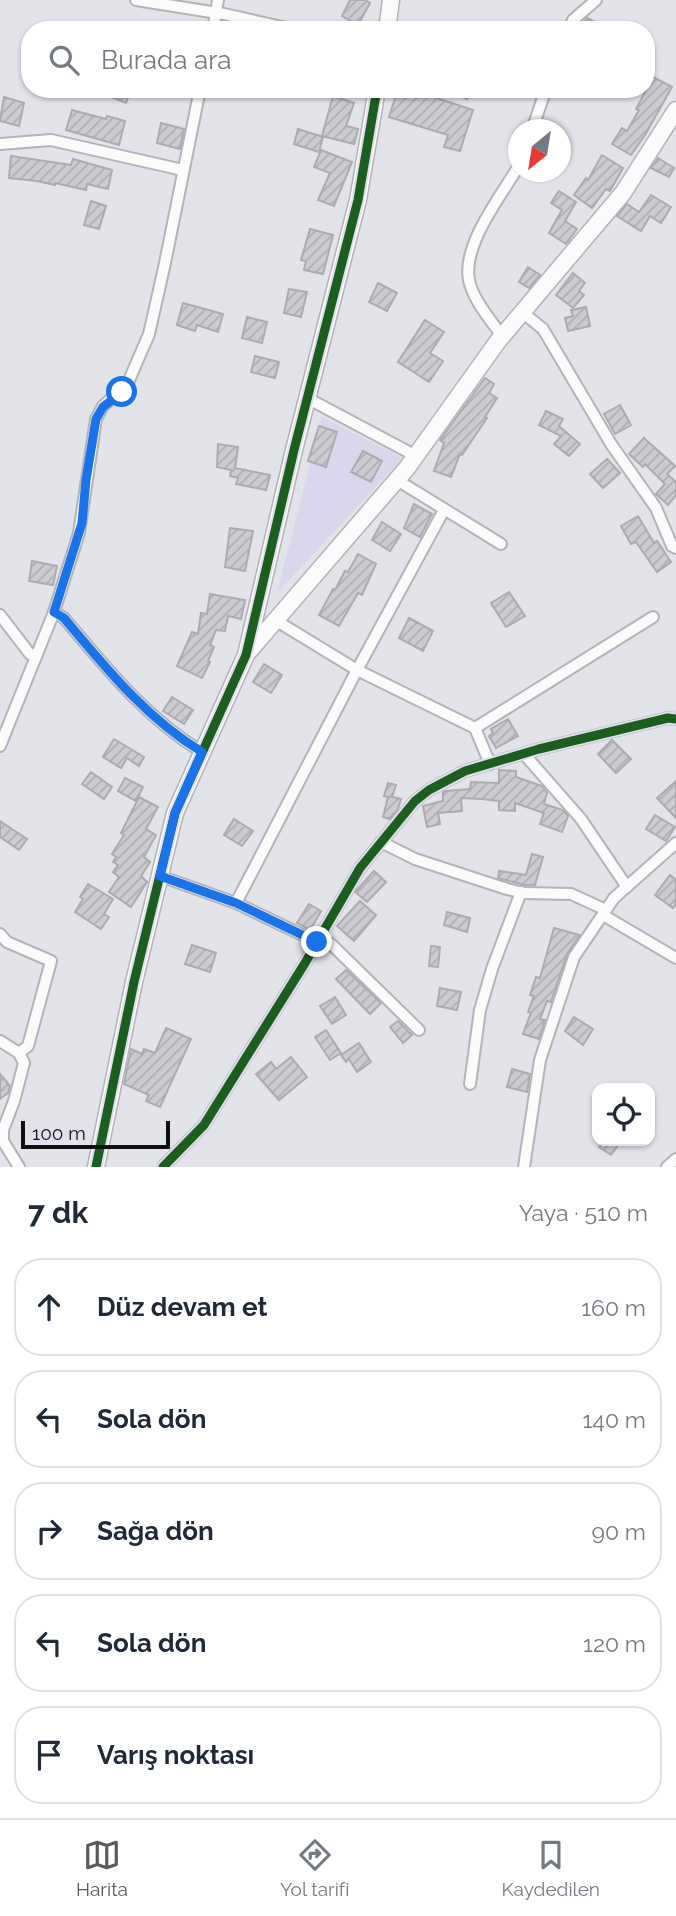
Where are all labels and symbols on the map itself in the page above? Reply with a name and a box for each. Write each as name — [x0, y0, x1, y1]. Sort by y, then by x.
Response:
north arrow — [508, 119, 571, 182]
route start — [106, 376, 137, 407]
route end — [301, 926, 332, 957]
scale bar — [21, 1118, 170, 1150]

